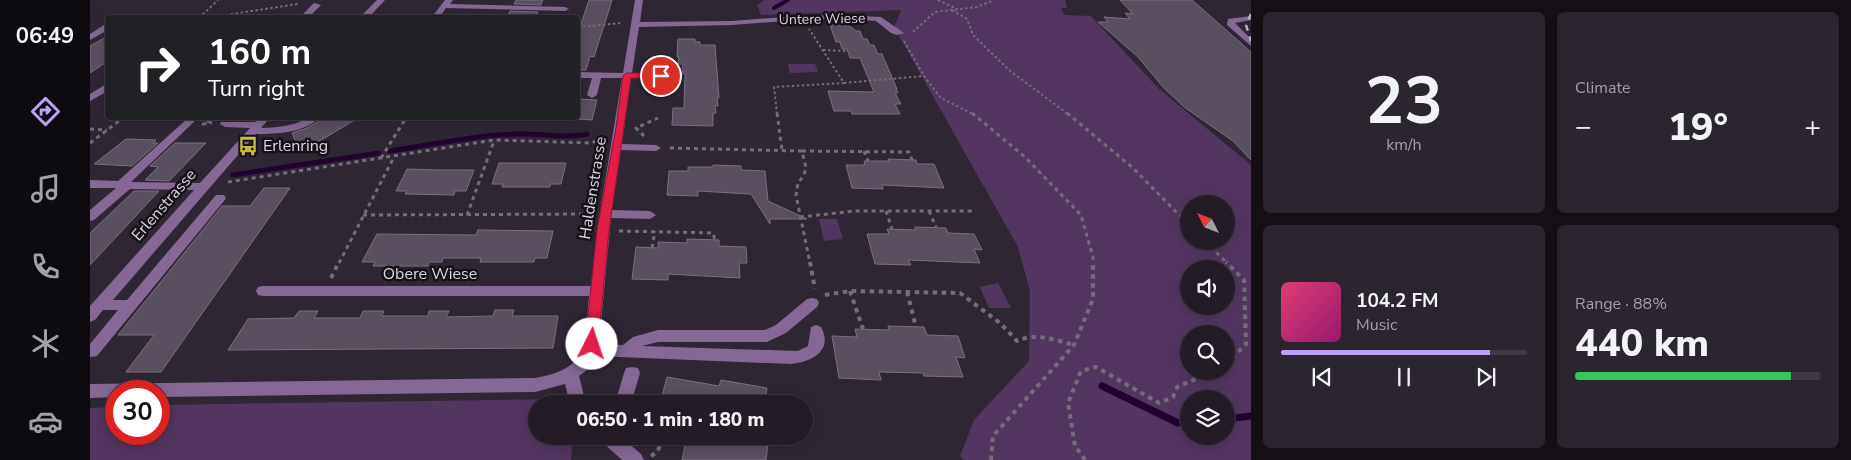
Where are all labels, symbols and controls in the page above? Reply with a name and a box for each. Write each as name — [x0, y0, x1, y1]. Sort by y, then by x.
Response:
street label: Untere Wiese — [778, 9, 866, 29]
text: 06:49 — [16, 21, 74, 51]
text: 160 m — [208, 29, 311, 76]
icon: right — [125, 35, 190, 100]
pin — [640, 55, 682, 97]
text: 23 — [1365, 57, 1443, 146]
icon: arrive — [647, 62, 675, 90]
text: Turn right — [208, 74, 304, 104]
text: Climate — [1575, 77, 1630, 99]
icon: directions — [28, 94, 63, 129]
text: 19° — [1668, 102, 1728, 153]
text: − — [1575, 108, 1592, 146]
text: + — [1804, 108, 1821, 146]
text: km/h — [1386, 134, 1422, 156]
bus stop icon: Erlenring — [237, 135, 259, 157]
place label: Erlenring — [263, 135, 328, 157]
street label: Haldenstrasse — [574, 135, 612, 241]
street label: Erlenstrasse — [127, 164, 201, 246]
icon: music — [28, 171, 63, 206]
north arrow — [1180, 195, 1235, 250]
map controls — [1180, 195, 1235, 445]
icon: phone — [28, 249, 63, 284]
button: sound — [1180, 260, 1235, 315]
street label: Obere Wiese — [383, 263, 477, 285]
text: 104.2 FM — [1356, 288, 1439, 314]
text: Range · 88% — [1575, 293, 1667, 315]
text: Music — [1356, 314, 1397, 336]
position arrow — [565, 317, 617, 369]
text: 440 km — [1575, 318, 1709, 369]
button: search — [1180, 325, 1235, 380]
icon: climate — [28, 326, 63, 361]
icon: previous — [1308, 363, 1336, 391]
icon: pause — [1390, 363, 1418, 391]
icon: next — [1472, 363, 1500, 391]
speed limit sign: 30 — [105, 380, 170, 445]
button: layers — [1180, 390, 1235, 445]
icon: car — [28, 404, 63, 439]
text: 06:50 · 1 min · 180 m — [577, 407, 764, 433]

